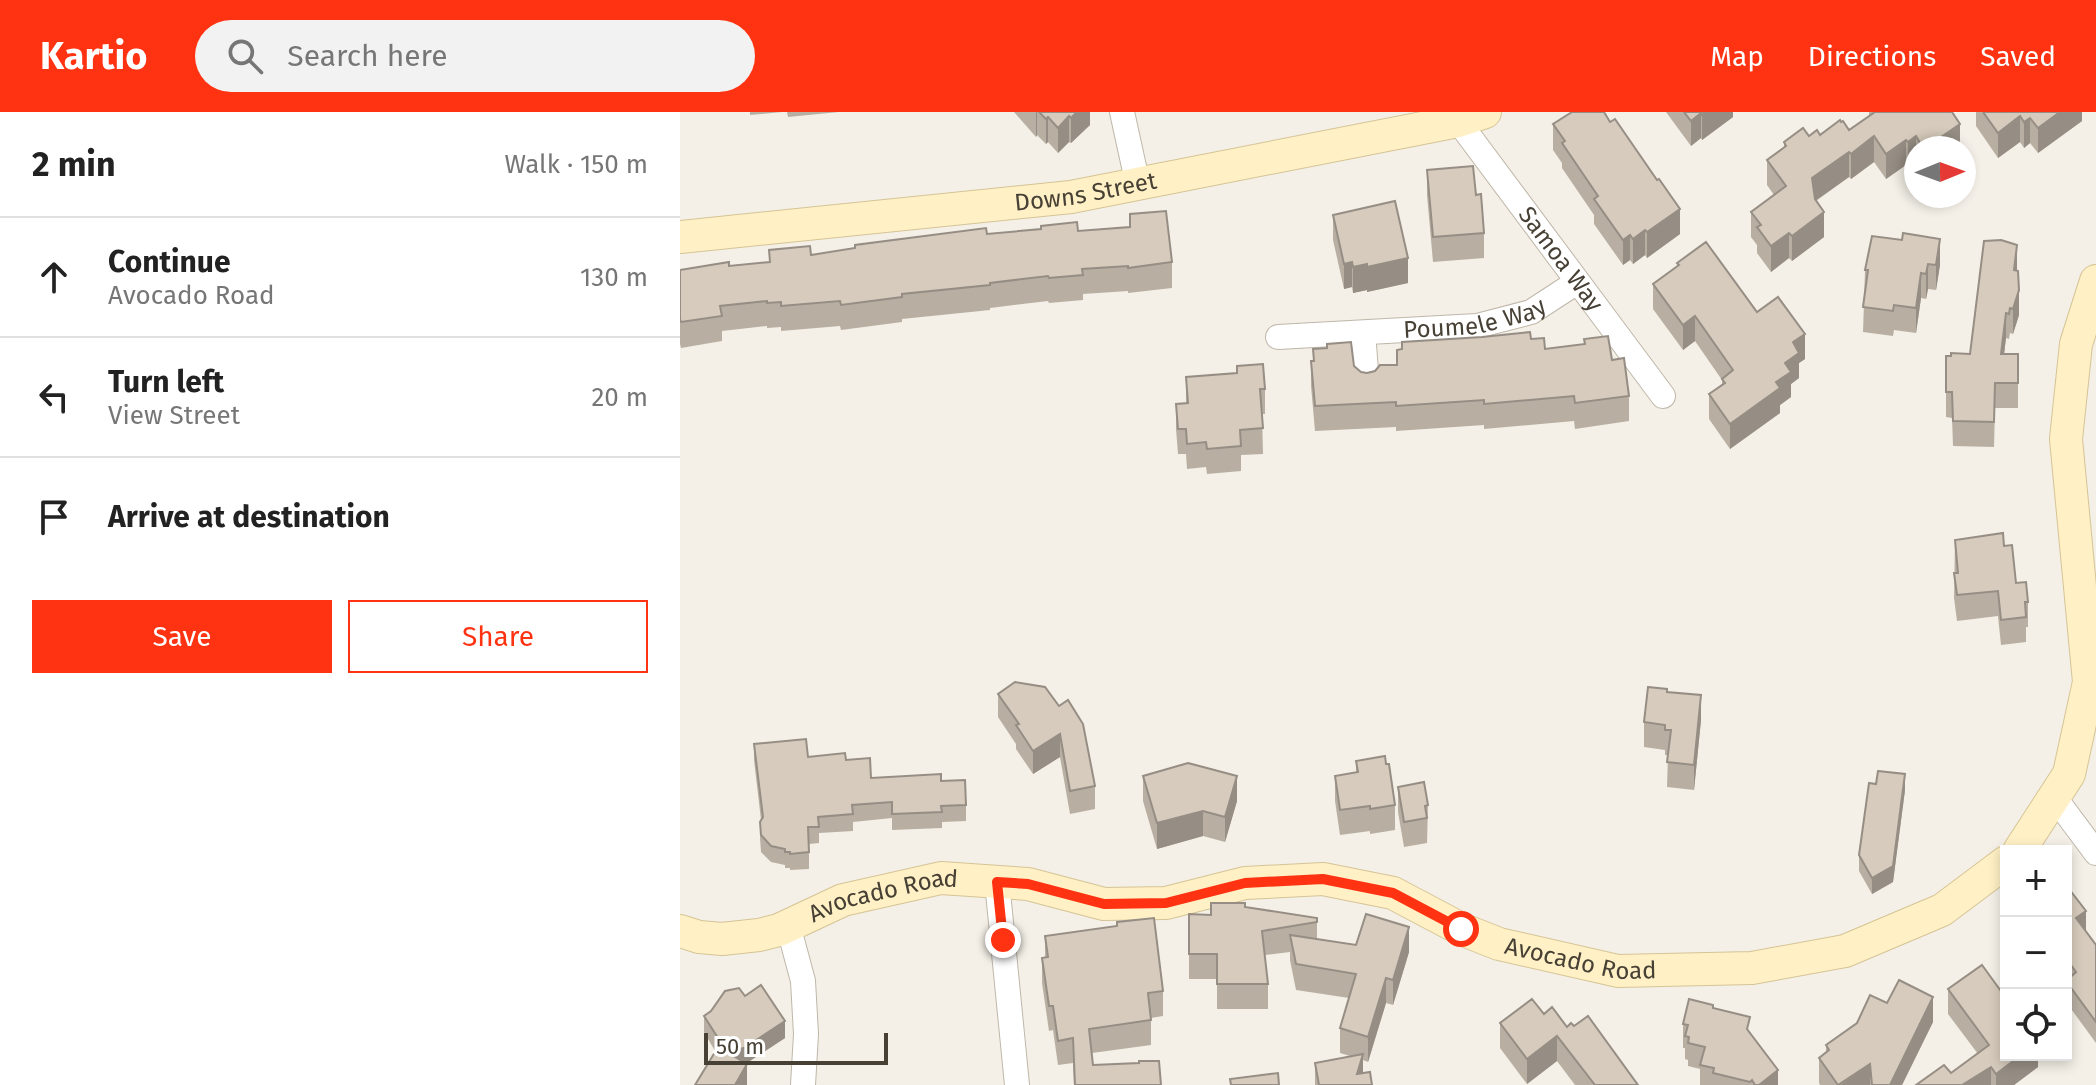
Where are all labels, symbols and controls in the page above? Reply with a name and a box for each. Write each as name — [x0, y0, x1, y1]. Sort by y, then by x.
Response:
search box — [195, 20, 755, 92]
text: Kartio — [40, 33, 147, 79]
icon: search — [223, 34, 267, 78]
text: Search here — [287, 38, 448, 74]
text: Map — [1710, 40, 1764, 73]
text: Directions — [1808, 40, 1936, 73]
text: Saved — [1980, 40, 2056, 73]
north arrow — [1904, 136, 1976, 208]
text: 2 min — [32, 144, 116, 185]
text: Walk · 150 m — [505, 149, 648, 180]
street label: Downs Street — [1013, 166, 1159, 217]
street label: Samoa Way — [1513, 201, 1609, 317]
text: Continue — [108, 244, 231, 280]
icon: ahead — [32, 255, 76, 299]
text: 130 m — [580, 262, 648, 293]
text: Avocado Road — [108, 280, 275, 311]
street label: Poumele Way — [1403, 292, 1552, 344]
text: Turn left — [108, 364, 224, 400]
icon: left — [32, 375, 76, 419]
text: 20 m — [591, 382, 648, 413]
text: View Street — [108, 400, 240, 431]
icon: arrive — [32, 495, 76, 539]
text: Arrive at destination — [108, 499, 390, 535]
button: Save — [32, 600, 332, 673]
button: Share — [348, 600, 648, 673]
map controls — [2000, 845, 2072, 1061]
button: + — [2000, 845, 2072, 917]
street label: Avocado Road — [804, 864, 959, 928]
route start — [1443, 911, 1479, 947]
button: − — [2000, 917, 2072, 989]
route end — [985, 922, 1021, 958]
street label: Avocado Road — [1502, 932, 1657, 985]
button: locate — [2000, 989, 2072, 1061]
scale bar — [704, 1029, 888, 1065]
text: 50 m — [716, 1033, 764, 1060]

